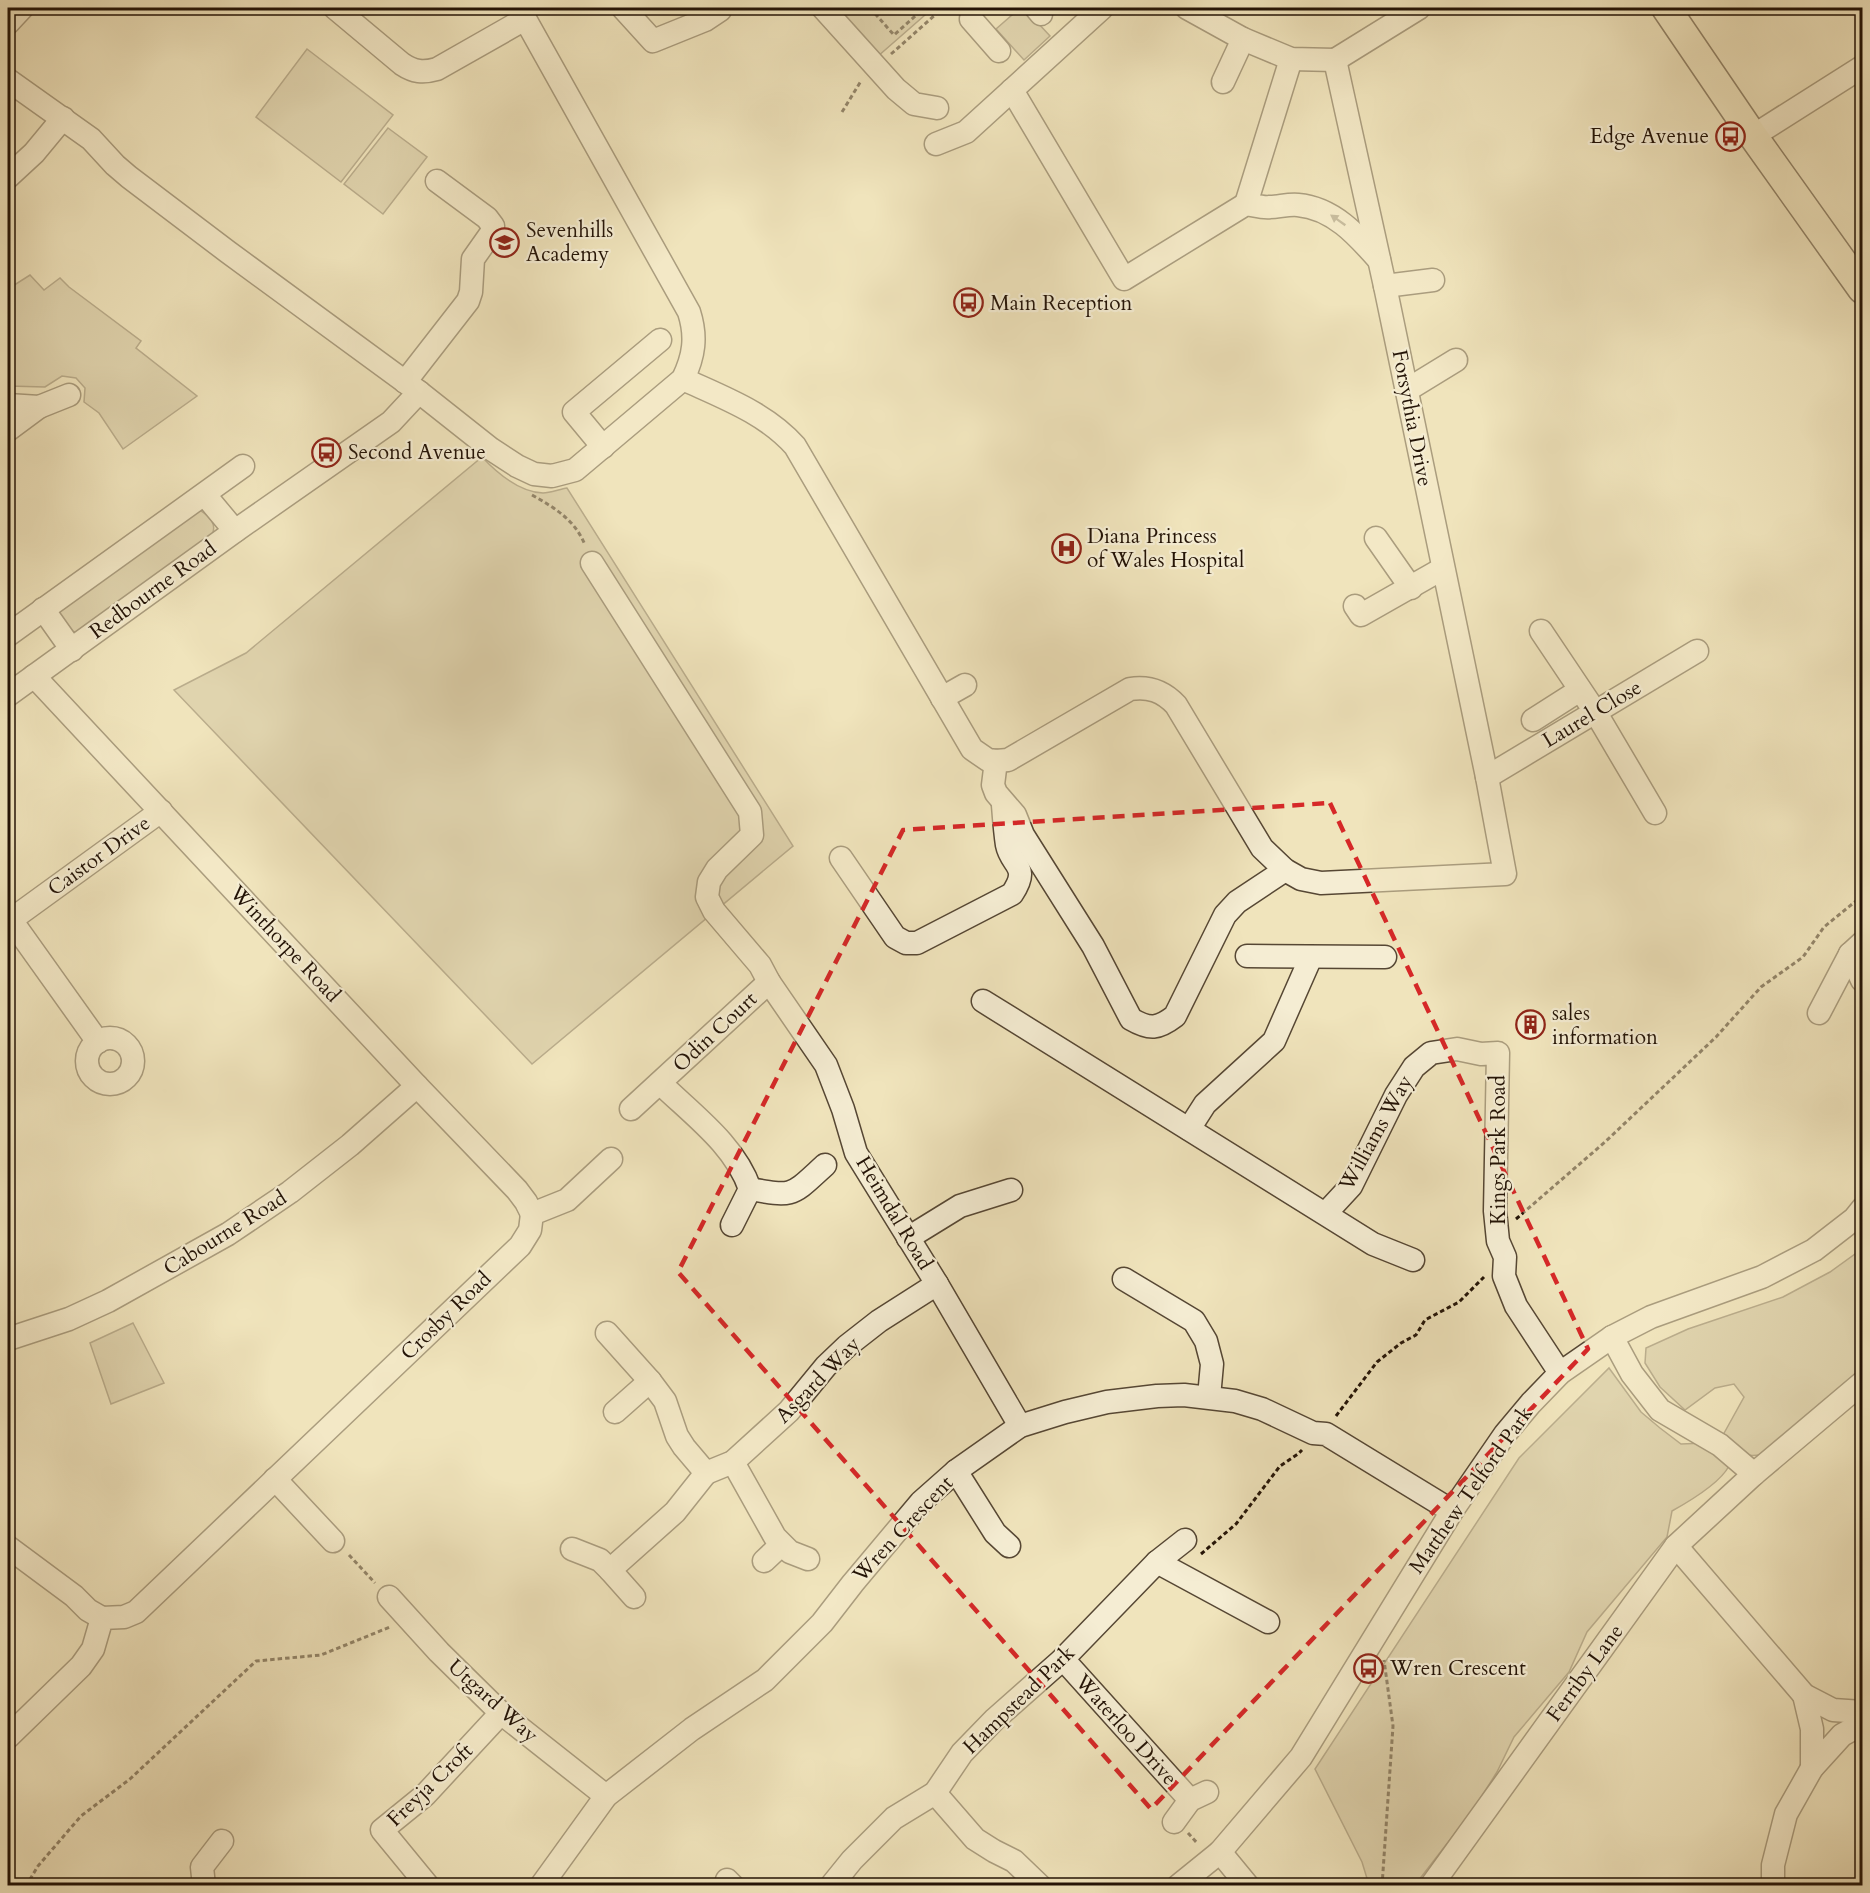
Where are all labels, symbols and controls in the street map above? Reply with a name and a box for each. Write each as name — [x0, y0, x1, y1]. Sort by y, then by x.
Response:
bus stop icon: Edge Avenue — [1714, 120, 1746, 152]
place label: Edge Avenue — [1590, 122, 1709, 151]
one-way arrow — [1330, 214, 1346, 226]
place label: Sevenhills Academy — [526, 216, 613, 269]
school or university icon: Sevenhills Academy — [489, 226, 521, 258]
bus stop icon: Main Reception — [953, 287, 985, 319]
place label: Main Reception — [990, 289, 1133, 318]
street label: Forsythia Drive — [1385, 347, 1439, 489]
bus stop icon: Second Avenue — [311, 436, 343, 468]
place label: Second Avenue — [348, 438, 486, 467]
place label: Diana Princess of Wales Hospital — [1087, 522, 1244, 575]
hospital icon: Diana Princess of Wales Hospital — [1050, 532, 1082, 564]
street label: Redbourne Road — [84, 534, 222, 646]
street label: Laurel Close — [1537, 673, 1647, 755]
street label: Caistor Drive — [42, 809, 156, 903]
street label: Winthorpe Road — [222, 878, 347, 1009]
street label: Odin Court — [666, 985, 764, 1079]
place label: sales information — [1552, 999, 1658, 1052]
building icon: sales information — [1515, 1009, 1547, 1041]
street label: Williams Way — [1332, 1070, 1420, 1197]
street label: Kings Park Road — [1484, 1075, 1513, 1225]
street label: Heimdal Road — [849, 1151, 939, 1275]
street label: Cabourne Road — [158, 1184, 292, 1282]
street label: Crosby Road — [394, 1265, 498, 1367]
street label: Asgard Way — [769, 1330, 867, 1430]
street label: Matthew Telford Park — [1402, 1400, 1540, 1580]
street label: Wren Crescent — [845, 1469, 960, 1589]
street label: Ferriby Lane — [1540, 1618, 1630, 1728]
street label: Hampstead Park — [957, 1639, 1082, 1761]
bus stop icon: Wren Crescent — [1353, 1652, 1385, 1684]
street label: Utgard Way — [442, 1653, 544, 1749]
place label: Wren Crescent — [1389, 1654, 1526, 1683]
street label: Waterloo Drive — [1068, 1667, 1184, 1792]
street label: Freyja Croft — [381, 1736, 480, 1833]

